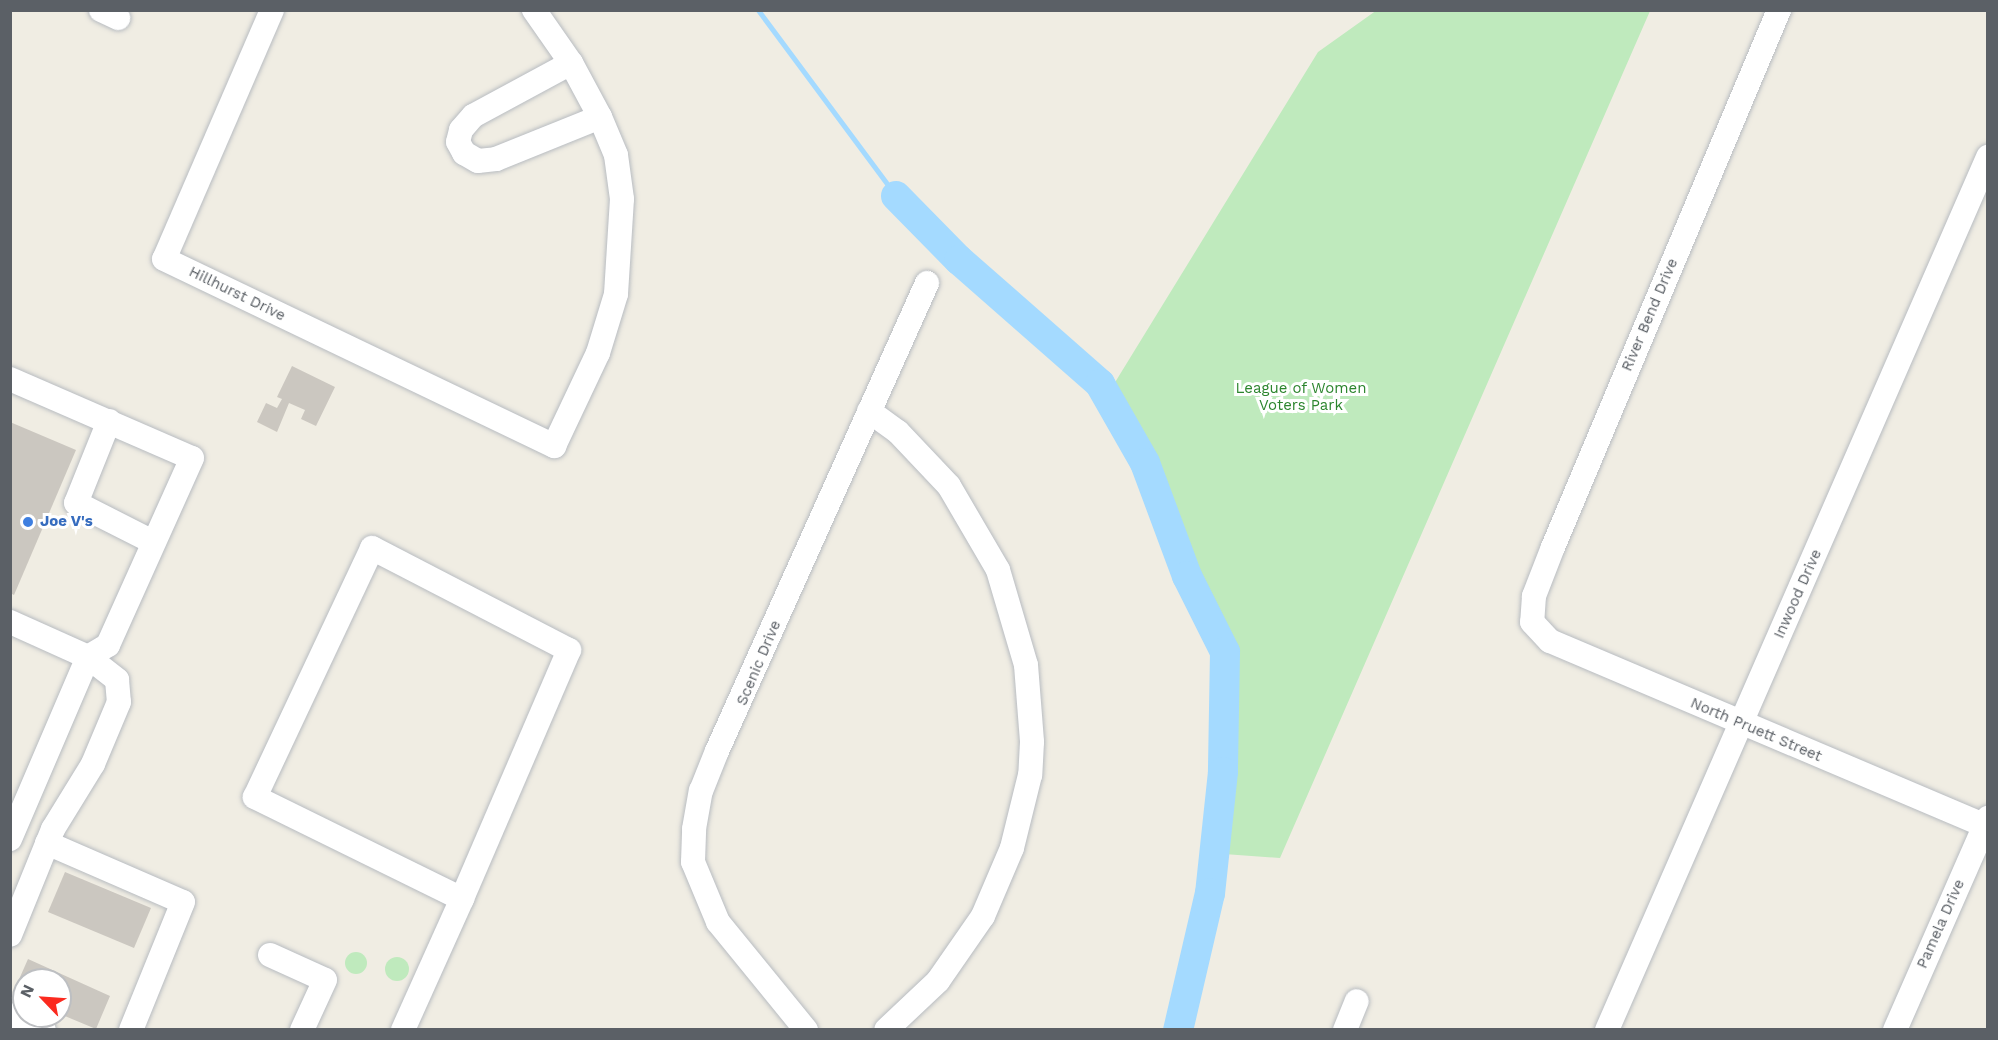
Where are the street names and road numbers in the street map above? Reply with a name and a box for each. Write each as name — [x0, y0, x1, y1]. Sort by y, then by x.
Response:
street label: River Bend Drive — [1618, 256, 1682, 374]
street label: Hillhurst Drive — [186, 263, 288, 325]
street label: Inwood Drive — [1770, 547, 1826, 641]
street label: Scenic Drive — [733, 618, 785, 708]
street label: North Pruett Street — [1688, 694, 1824, 766]
street label: Pamela Drive — [1913, 876, 1969, 972]

